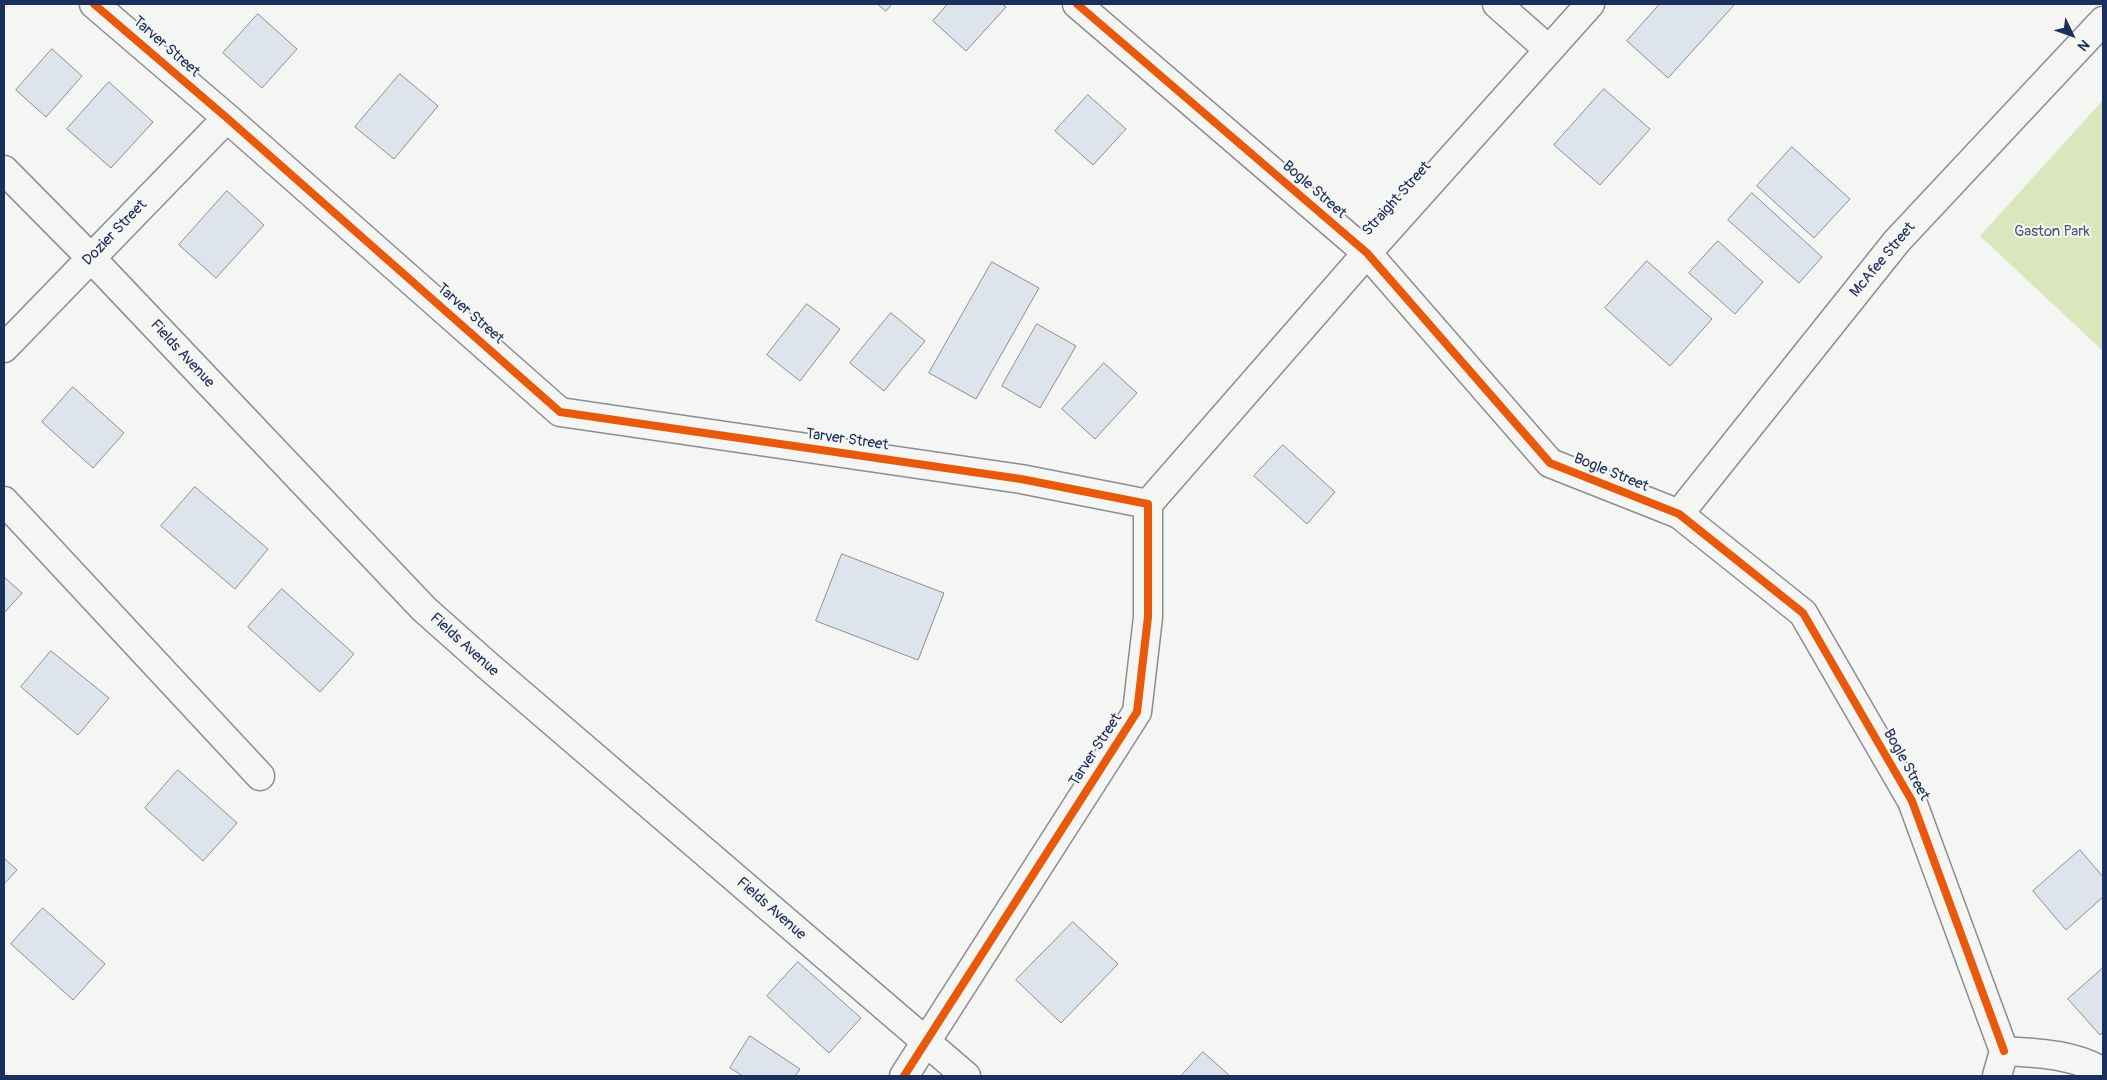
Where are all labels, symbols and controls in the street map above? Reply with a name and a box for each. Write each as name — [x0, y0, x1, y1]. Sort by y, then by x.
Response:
north arrow — [2047, 10, 2097, 60]
street label: Tarver Street — [129, 13, 203, 81]
text: N — [2074, 36, 2093, 55]
street label: Bogle Street — [1278, 157, 1350, 223]
street label: Straight Street — [1359, 158, 1435, 240]
street label: Dozier Street — [79, 196, 151, 270]
street label: McAfee Street — [1847, 219, 1919, 301]
park label: Gaston Park — [2014, 223, 2090, 241]
street label: Tarver Street — [433, 280, 507, 348]
street label: Fields Avenue — [146, 316, 218, 392]
street label: Tarver Street — [805, 425, 889, 455]
street label: Bogle Street — [1571, 450, 1651, 496]
street label: Fields Avenue — [426, 610, 502, 680]
street label: Tarver Street — [1066, 710, 1126, 790]
street label: Bogle Street — [1879, 726, 1933, 804]
street label: Fields Avenue — [733, 874, 809, 944]

